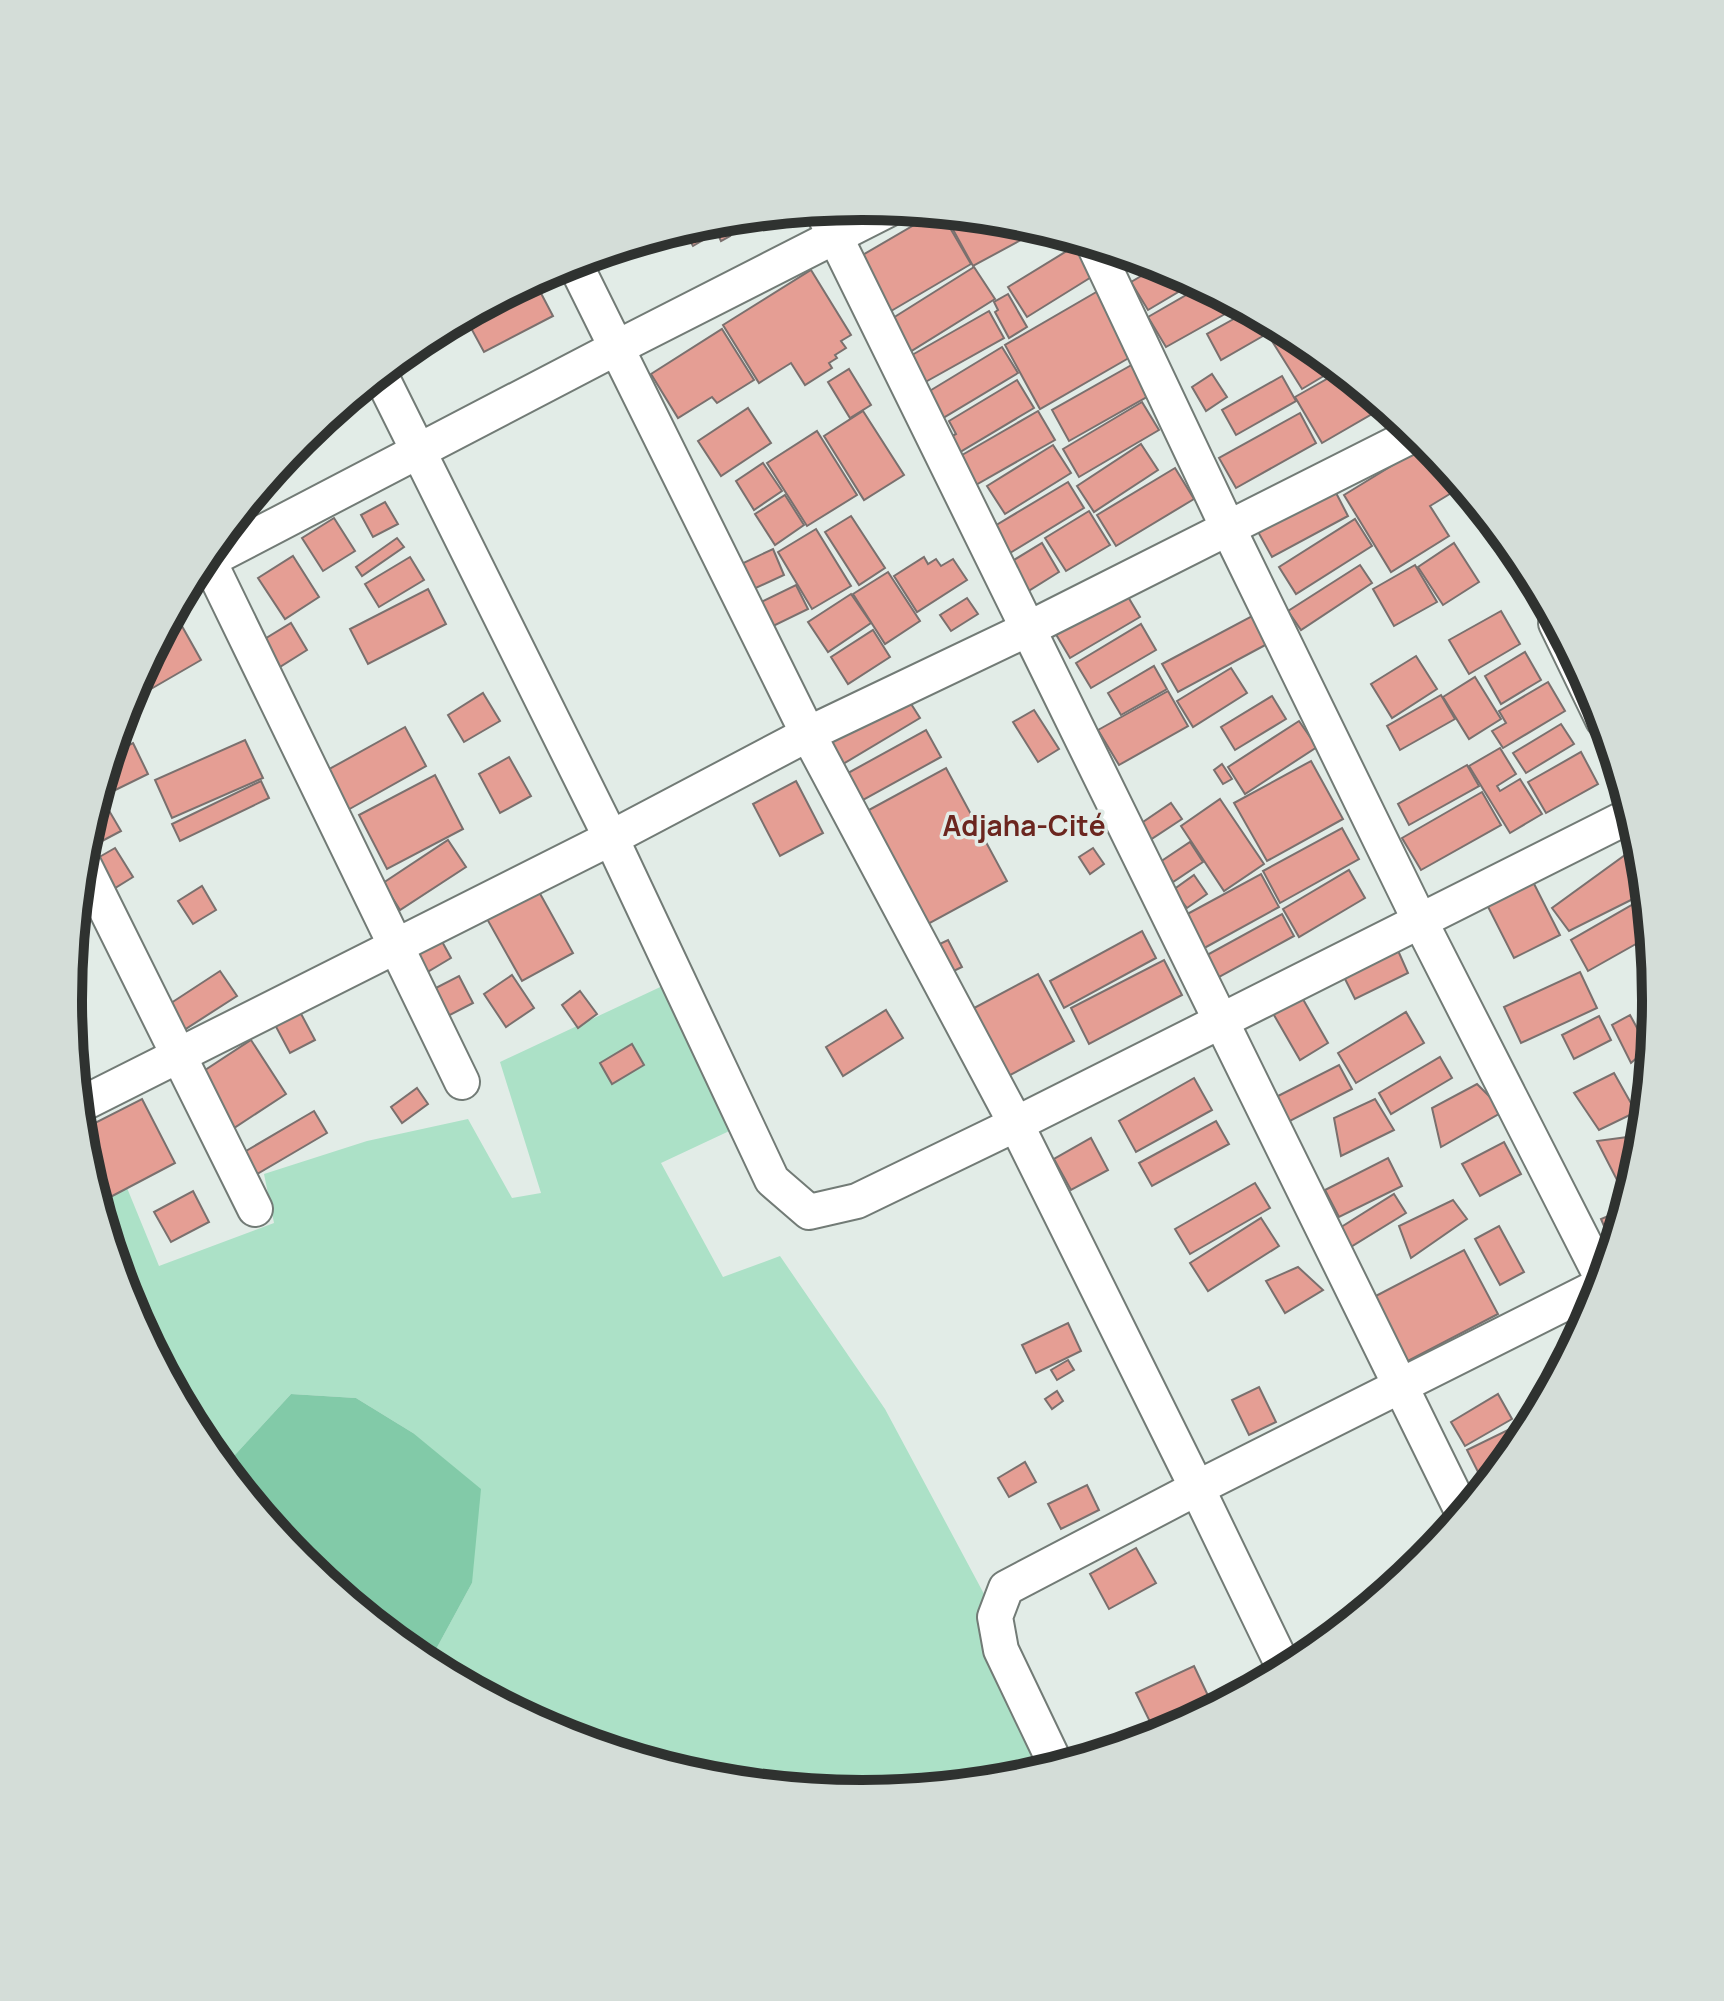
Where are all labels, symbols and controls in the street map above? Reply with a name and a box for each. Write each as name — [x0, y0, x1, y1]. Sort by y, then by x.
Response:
district label: Adjaha-Cité — [942, 806, 1106, 844]

